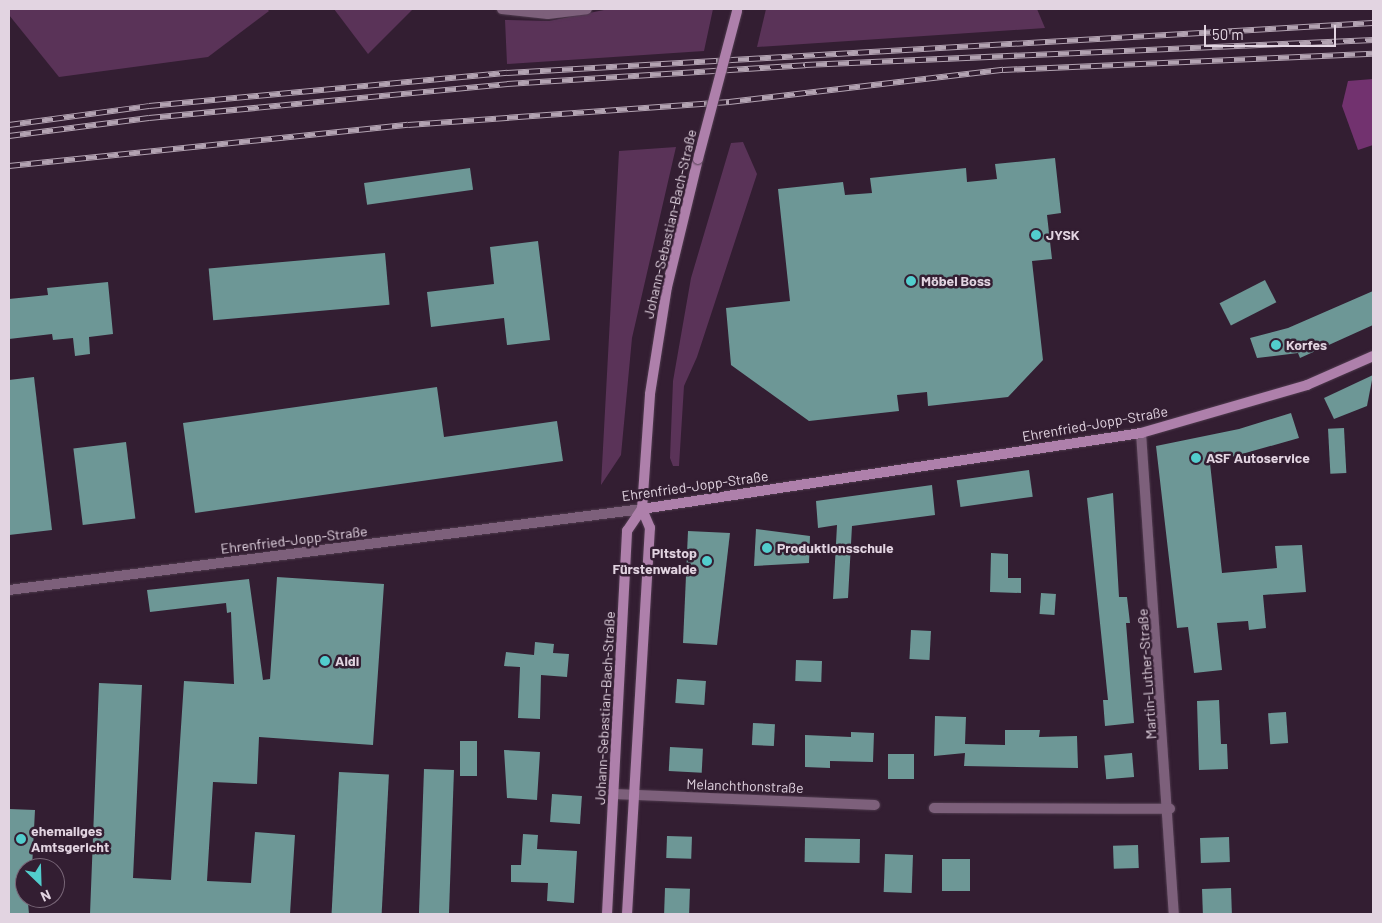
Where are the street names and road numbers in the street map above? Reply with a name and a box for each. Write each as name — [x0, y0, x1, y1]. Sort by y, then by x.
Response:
street label: Johann-Sebastian-Bach-Straße — [640, 128, 700, 320]
street label: Ehrenfried-Jopp-Straße — [1021, 403, 1169, 445]
street label: Ehrenfried-Jopp-Straße — [621, 467, 769, 505]
street label: Ehrenfried-Jopp-Straße — [220, 523, 368, 557]
street label: Martin-Luther-Straße — [1134, 608, 1160, 740]
street label: Johann-Sebastian-Bach-Straße — [592, 611, 618, 805]
street label: Melanchthonstraße — [686, 776, 804, 796]

